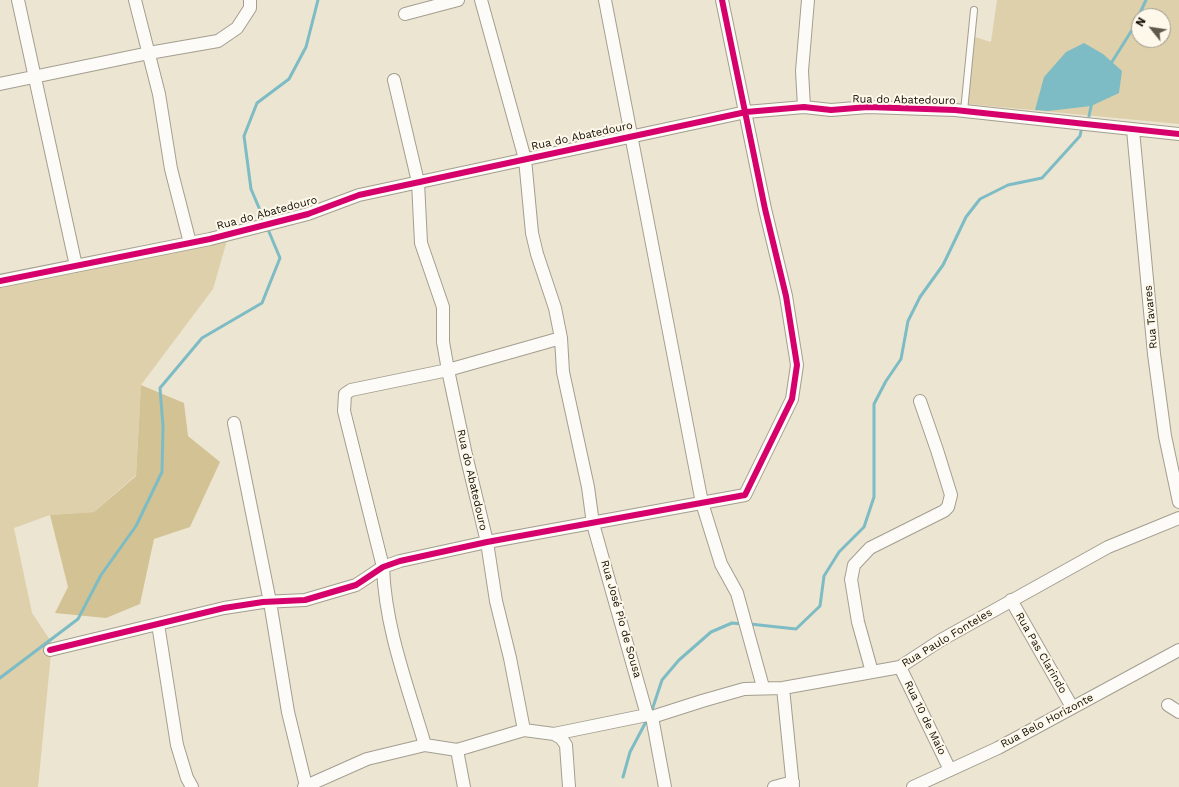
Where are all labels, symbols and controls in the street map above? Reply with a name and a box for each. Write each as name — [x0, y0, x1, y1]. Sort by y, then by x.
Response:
north arrow — [1131, 8, 1171, 48]
text: N — [1133, 15, 1149, 29]
street label: Rua do Abatedouro — [852, 92, 956, 108]
street label: Rua do Abatedouro — [530, 119, 634, 153]
street label: Rua do Abatedouro — [215, 193, 319, 233]
street label: Rua Tavares — [1142, 285, 1160, 349]
street label: Rua do Abatedouro — [454, 428, 490, 532]
street label: Rua José Pio de Sousa — [598, 559, 644, 679]
street label: Rua Paulo Fonteles — [899, 606, 995, 670]
street label: Rua Pas Clarindo — [1012, 610, 1070, 696]
street label: Rua 10 de Maio — [901, 679, 949, 757]
street label: Rua Belo Horizonte — [998, 691, 1096, 751]

